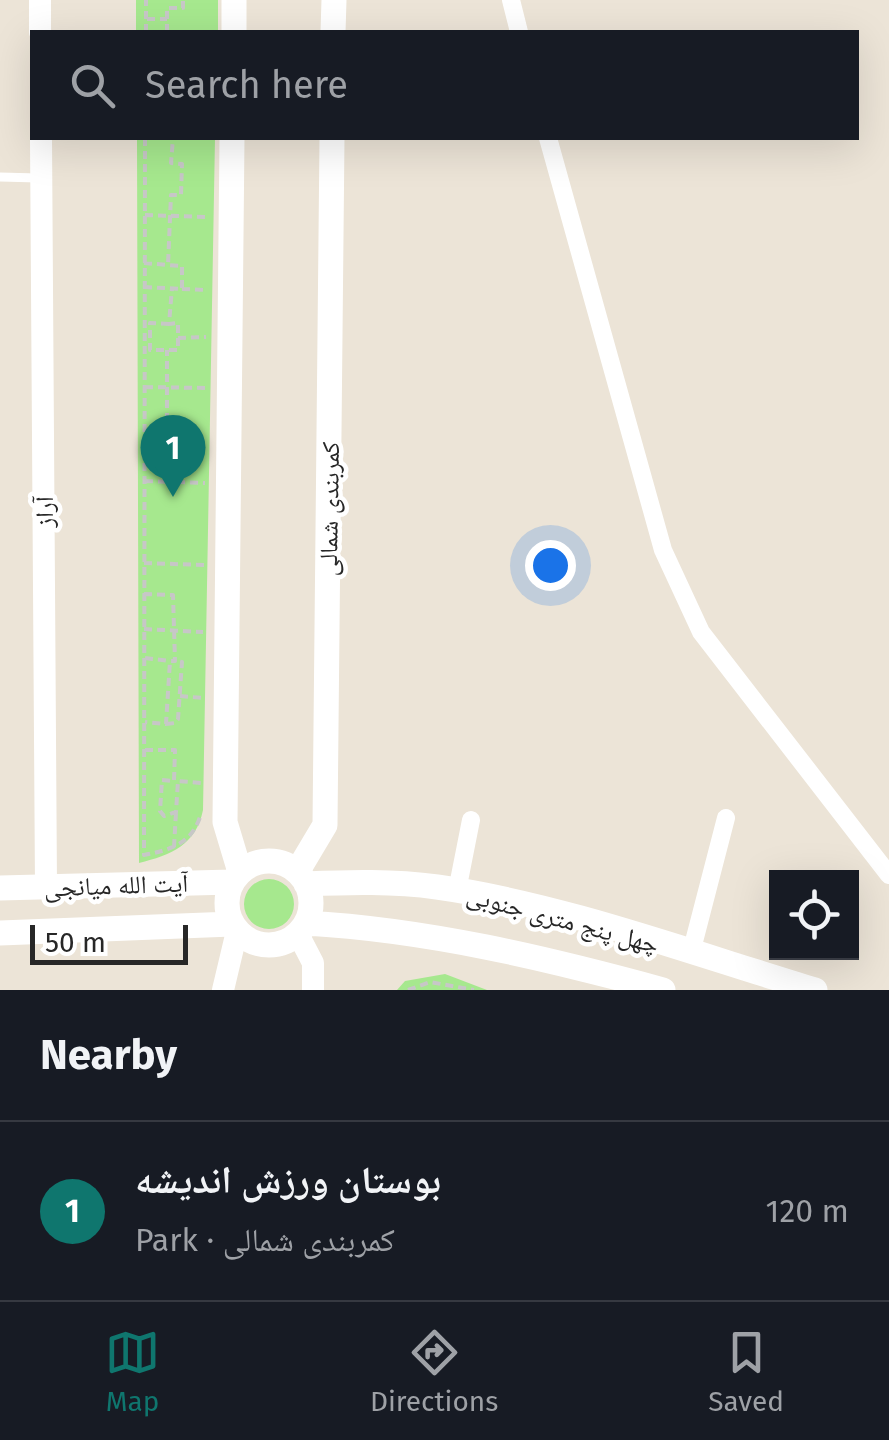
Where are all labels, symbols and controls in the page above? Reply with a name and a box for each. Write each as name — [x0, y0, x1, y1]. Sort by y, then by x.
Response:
search box — [30, 30, 859, 140]
icon: search — [65, 58, 120, 113]
text: Search here — [145, 62, 348, 108]
pin: 1 — [140, 414, 206, 497]
street label: کمربندی شمالی — [314, 442, 346, 577]
street label: آراز — [30, 496, 60, 529]
your location — [525, 540, 576, 591]
street label: آیت الله میانجی — [43, 868, 189, 904]
map controls — [769, 870, 859, 960]
button: locate — [769, 870, 859, 960]
street label: چهل پنج متری جنوبی — [463, 880, 662, 960]
scale bar — [30, 920, 188, 964]
text: 50 m — [45, 926, 106, 959]
text: Nearby — [40, 1030, 177, 1080]
text: بوستان ورزش اندیشه — [135, 1157, 441, 1203]
text: 1 — [65, 1192, 80, 1230]
text: 120 m — [766, 1192, 849, 1230]
text: Park · کمربندی شمالی — [135, 1221, 395, 1259]
tab: Map — [105, 1325, 160, 1418]
tab: Directions — [370, 1325, 498, 1418]
tab: Saved — [708, 1325, 784, 1418]

